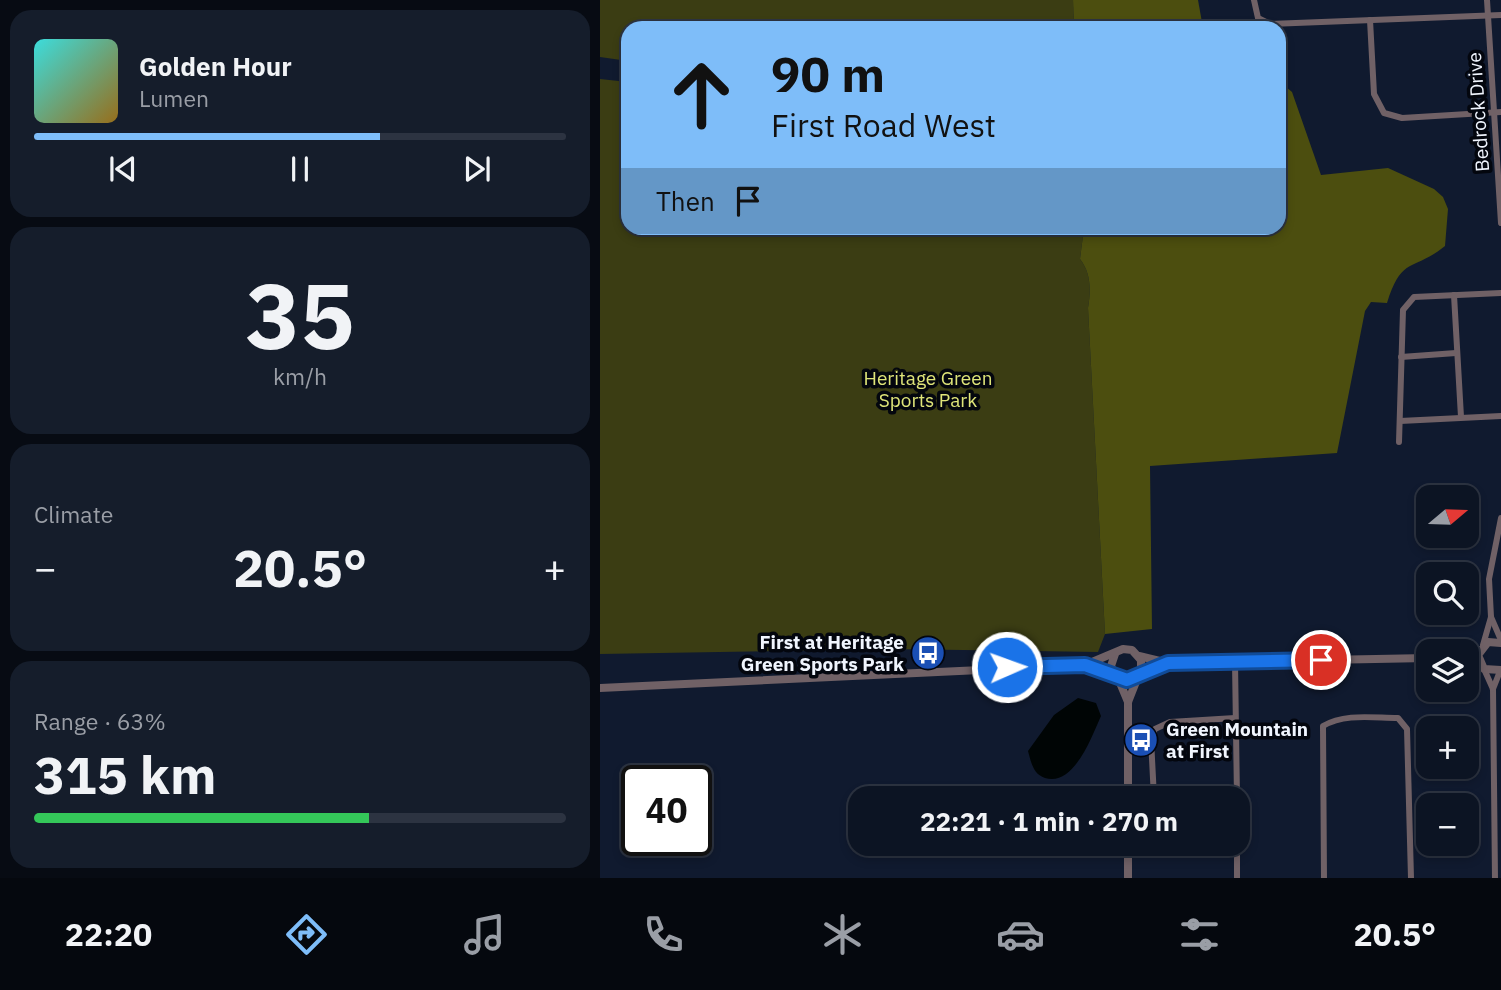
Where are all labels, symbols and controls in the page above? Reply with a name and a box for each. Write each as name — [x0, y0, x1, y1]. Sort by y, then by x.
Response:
text: 90 m — [771, 42, 885, 105]
text: Golden Hour — [139, 49, 292, 83]
icon: ahead — [656, 49, 747, 140]
street label: Bedrock Drive — [1462, 52, 1494, 172]
text: Lumen — [139, 83, 209, 113]
text: First Road West — [771, 104, 996, 146]
icon: previous — [104, 150, 142, 188]
icon: pause — [281, 150, 319, 188]
icon: next — [458, 150, 496, 188]
icon: arrive — [729, 182, 767, 220]
text: Then — [656, 184, 715, 218]
text: 35 — [245, 256, 355, 374]
text: km/h — [273, 361, 327, 391]
park label: Heritage Green Sports Park — [864, 366, 992, 412]
north arrow — [1416, 485, 1478, 548]
map controls — [1416, 485, 1479, 856]
text: Climate — [34, 499, 113, 529]
text: 20.5° — [233, 534, 367, 601]
text: − — [34, 543, 57, 592]
text: + — [543, 543, 566, 592]
button: search — [1416, 562, 1479, 625]
place label: First at Heritage Green Sports Park — [741, 630, 904, 676]
position arrow — [970, 630, 1044, 704]
pin — [1291, 630, 1351, 690]
bus stop icon: First at Heritage Green Sports Park — [909, 634, 947, 672]
button: layers — [1416, 639, 1479, 702]
icon: arrive — [1302, 641, 1340, 679]
text: Range · 63% — [34, 706, 166, 736]
button: + — [1416, 716, 1479, 779]
place label: Green Mountain at First — [1166, 717, 1308, 763]
bus stop icon: Green Mountain at First — [1122, 721, 1160, 759]
text: 315 km — [34, 741, 216, 808]
speed limit sign: 40 — [621, 765, 712, 856]
button: − — [1416, 793, 1479, 856]
text: 22:21 · 1 min · 270 m — [920, 804, 1178, 838]
icon: directions — [282, 910, 331, 959]
icon: music — [460, 910, 509, 959]
icon: phone — [639, 910, 688, 959]
icon: climate — [818, 910, 867, 959]
icon: car — [996, 910, 1045, 959]
icon: filters — [1175, 910, 1224, 959]
text: 22:20 — [65, 913, 152, 955]
text: 20.5° — [1354, 913, 1436, 955]

